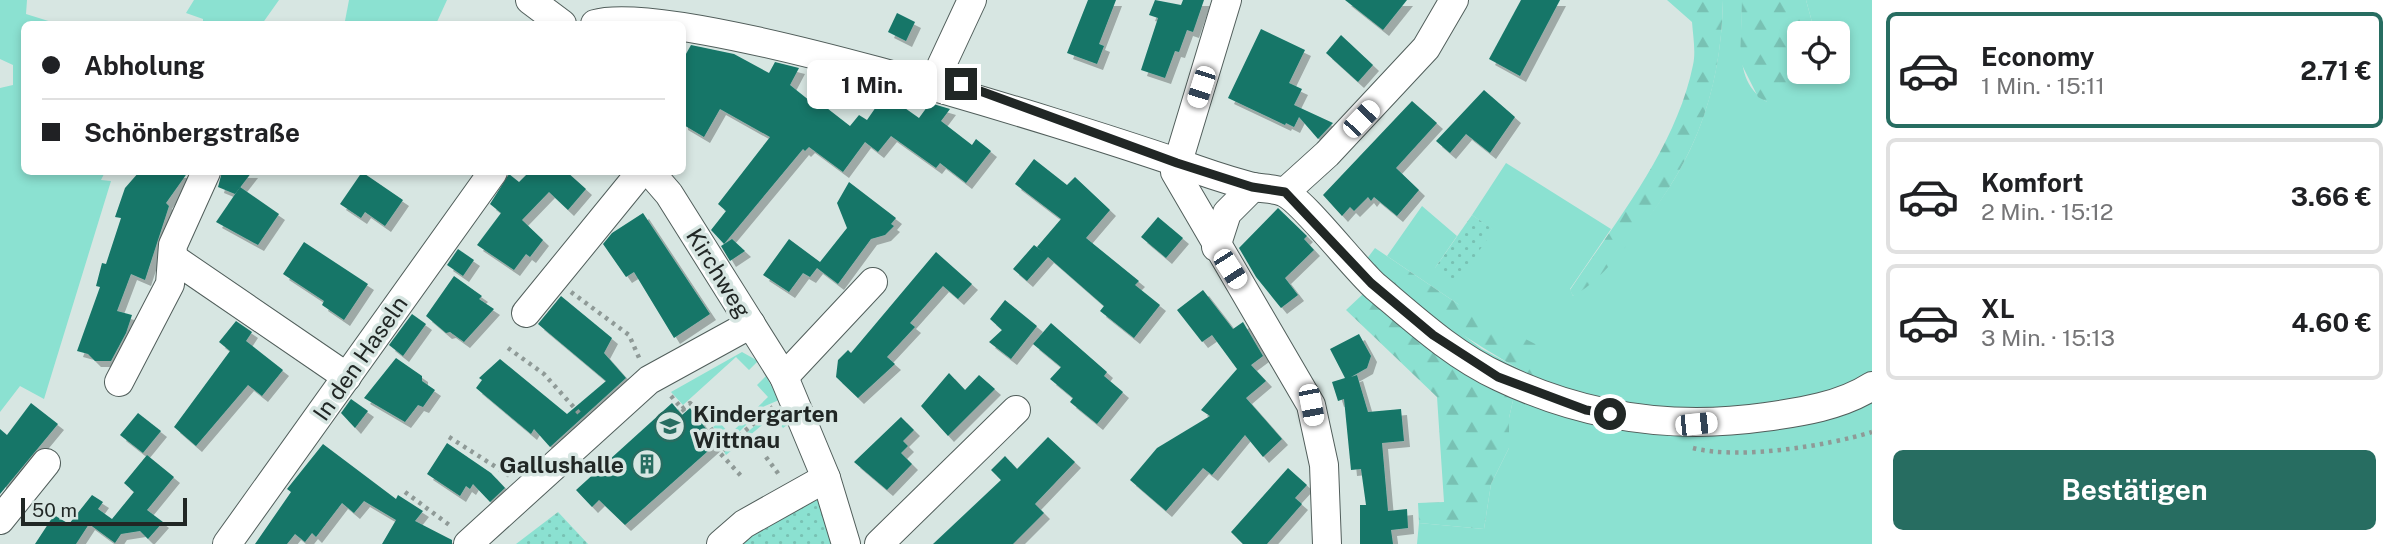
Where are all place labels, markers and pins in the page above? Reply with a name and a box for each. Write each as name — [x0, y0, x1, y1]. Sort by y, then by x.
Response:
place label: Kindergarten Wittnau — [693, 400, 839, 453]
school or university icon: Kindergarten Wittnau — [653, 409, 687, 443]
building icon: Gallushalle — [630, 447, 664, 481]
place label: Gallushalle — [499, 451, 624, 478]

